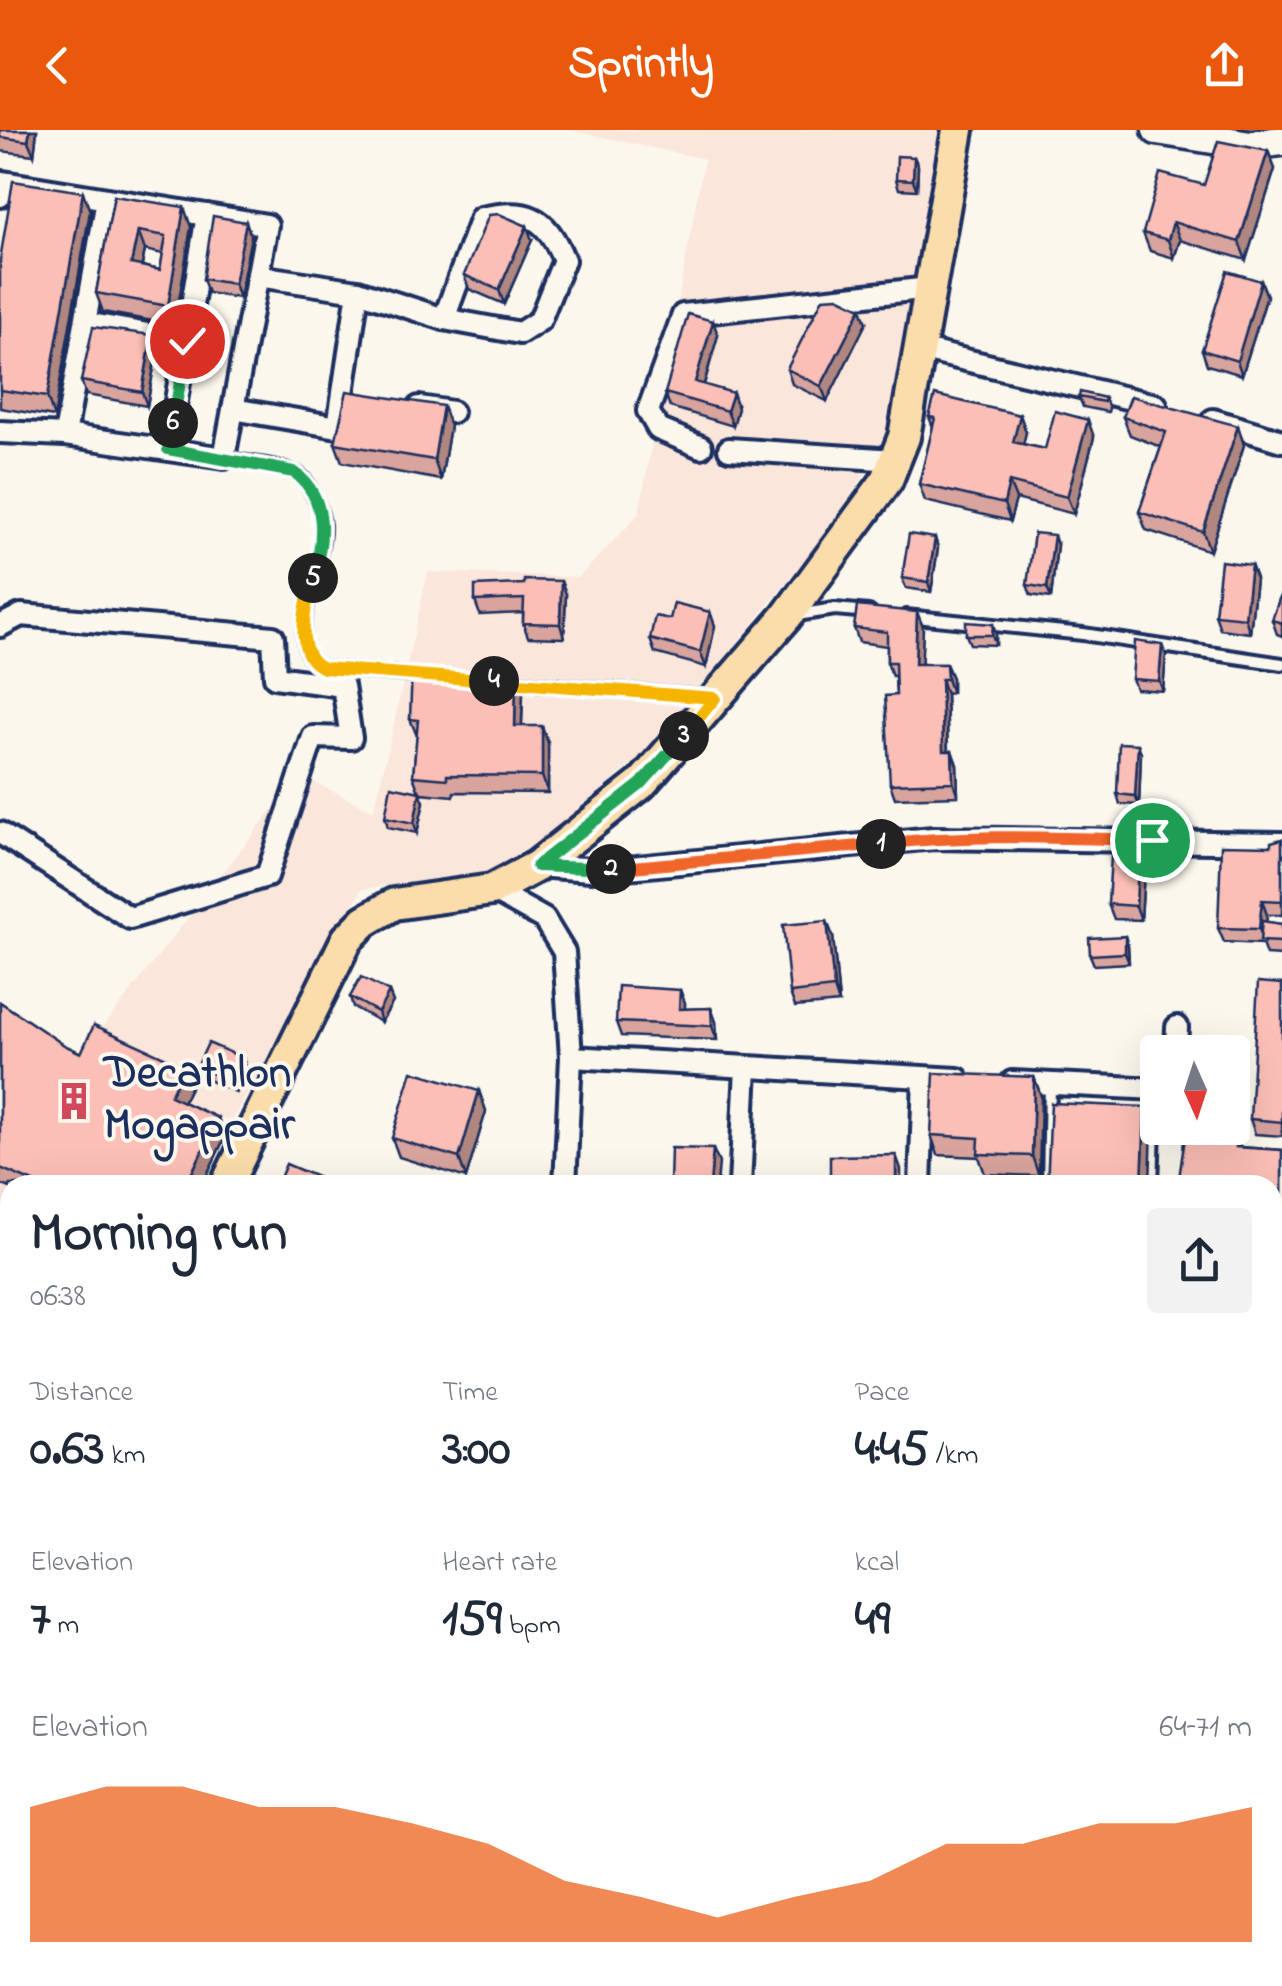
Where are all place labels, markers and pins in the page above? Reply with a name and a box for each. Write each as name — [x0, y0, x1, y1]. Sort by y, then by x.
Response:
pin — [145, 299, 230, 384]
pin: 6 — [148, 398, 198, 448]
pin: 5 — [288, 553, 338, 603]
pin: 4 — [469, 656, 519, 706]
pin: 3 — [659, 711, 709, 761]
pin — [1110, 798, 1195, 883]
pin: 1 — [856, 819, 906, 869]
pin: 2 — [586, 844, 636, 894]
place label: Decathlon Mogappair — [102, 1042, 296, 1162]
building icon: Decathlon Mogappair — [53, 1080, 95, 1122]

